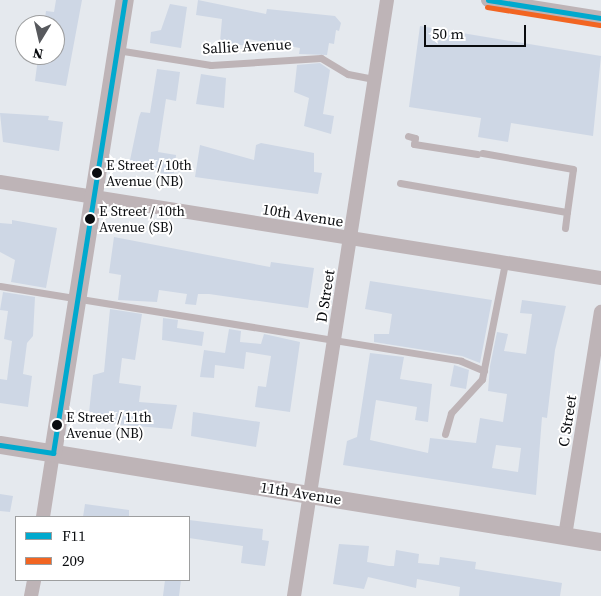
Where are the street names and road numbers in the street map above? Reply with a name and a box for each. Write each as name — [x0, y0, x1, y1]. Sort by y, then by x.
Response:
street label: Sallie Avenue — [202, 35, 292, 57]
street label: 10th Avenue — [261, 200, 345, 230]
street label: D Street — [312, 268, 338, 324]
street label: C Street — [554, 394, 580, 448]
street label: 11th Avenue — [259, 478, 343, 508]

